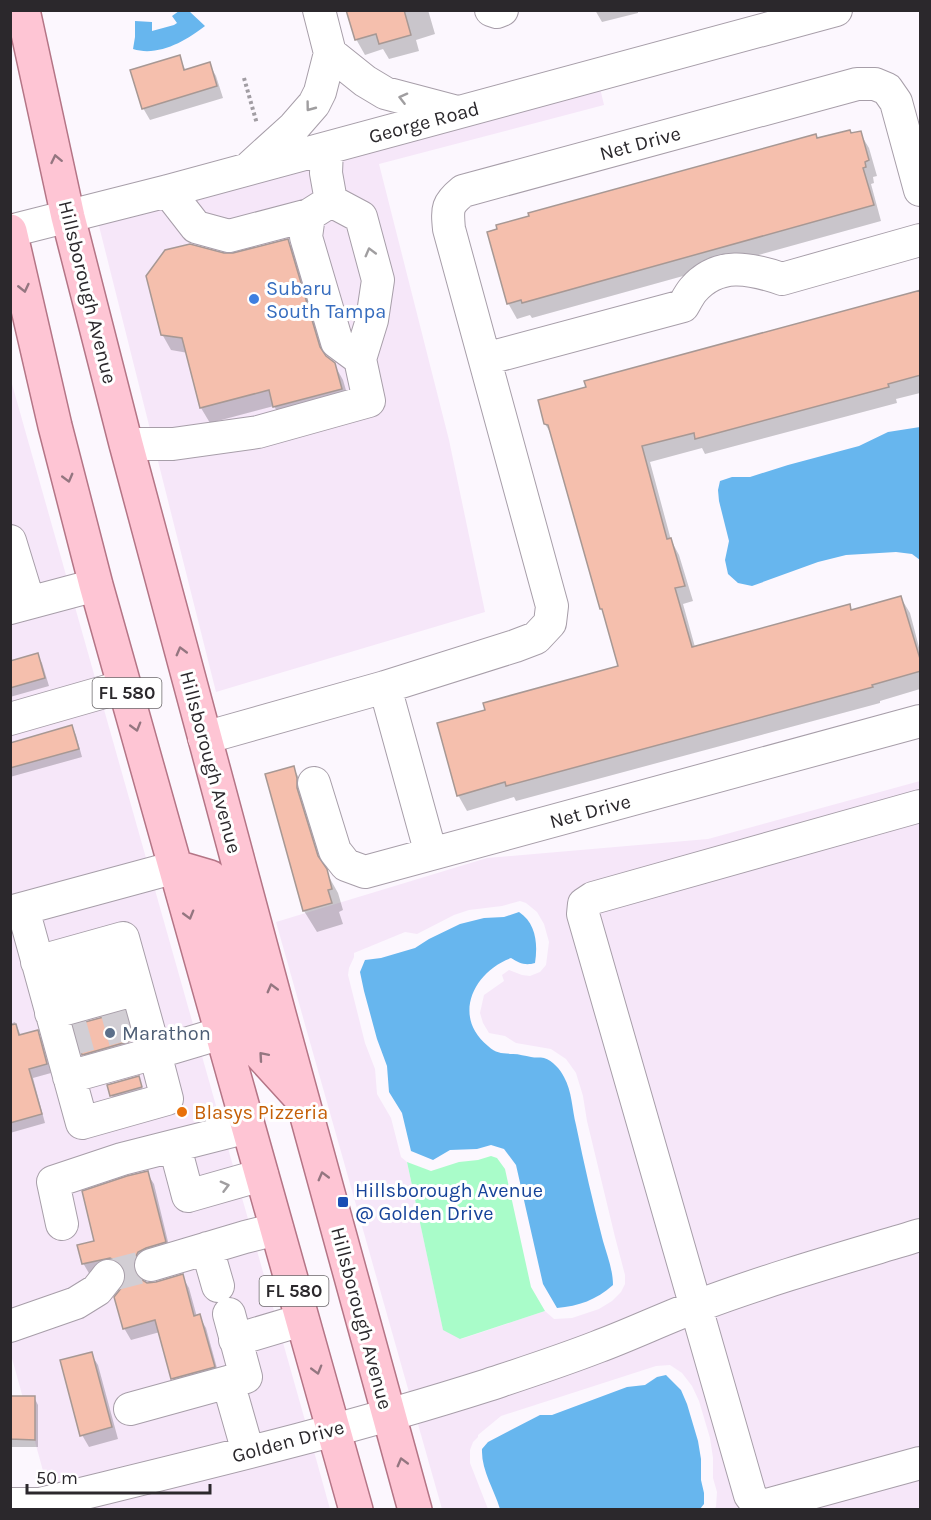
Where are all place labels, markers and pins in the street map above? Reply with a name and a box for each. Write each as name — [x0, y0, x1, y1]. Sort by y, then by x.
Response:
place label: Subaru South Tampa — [266, 277, 386, 323]
marker: Subaru South Tampa — [247, 292, 261, 306]
place label: Marathon — [122, 1022, 211, 1045]
marker: Marathon — [103, 1026, 117, 1040]
place label: Blasys Pizzeria — [194, 1101, 328, 1124]
marker: Blasys Pizzeria — [175, 1105, 189, 1119]
place label: Hillsborough Avenue @ Golden Drive — [355, 1179, 543, 1225]
marker: Hillsborough Avenue @ Golden Drive — [336, 1195, 350, 1209]

